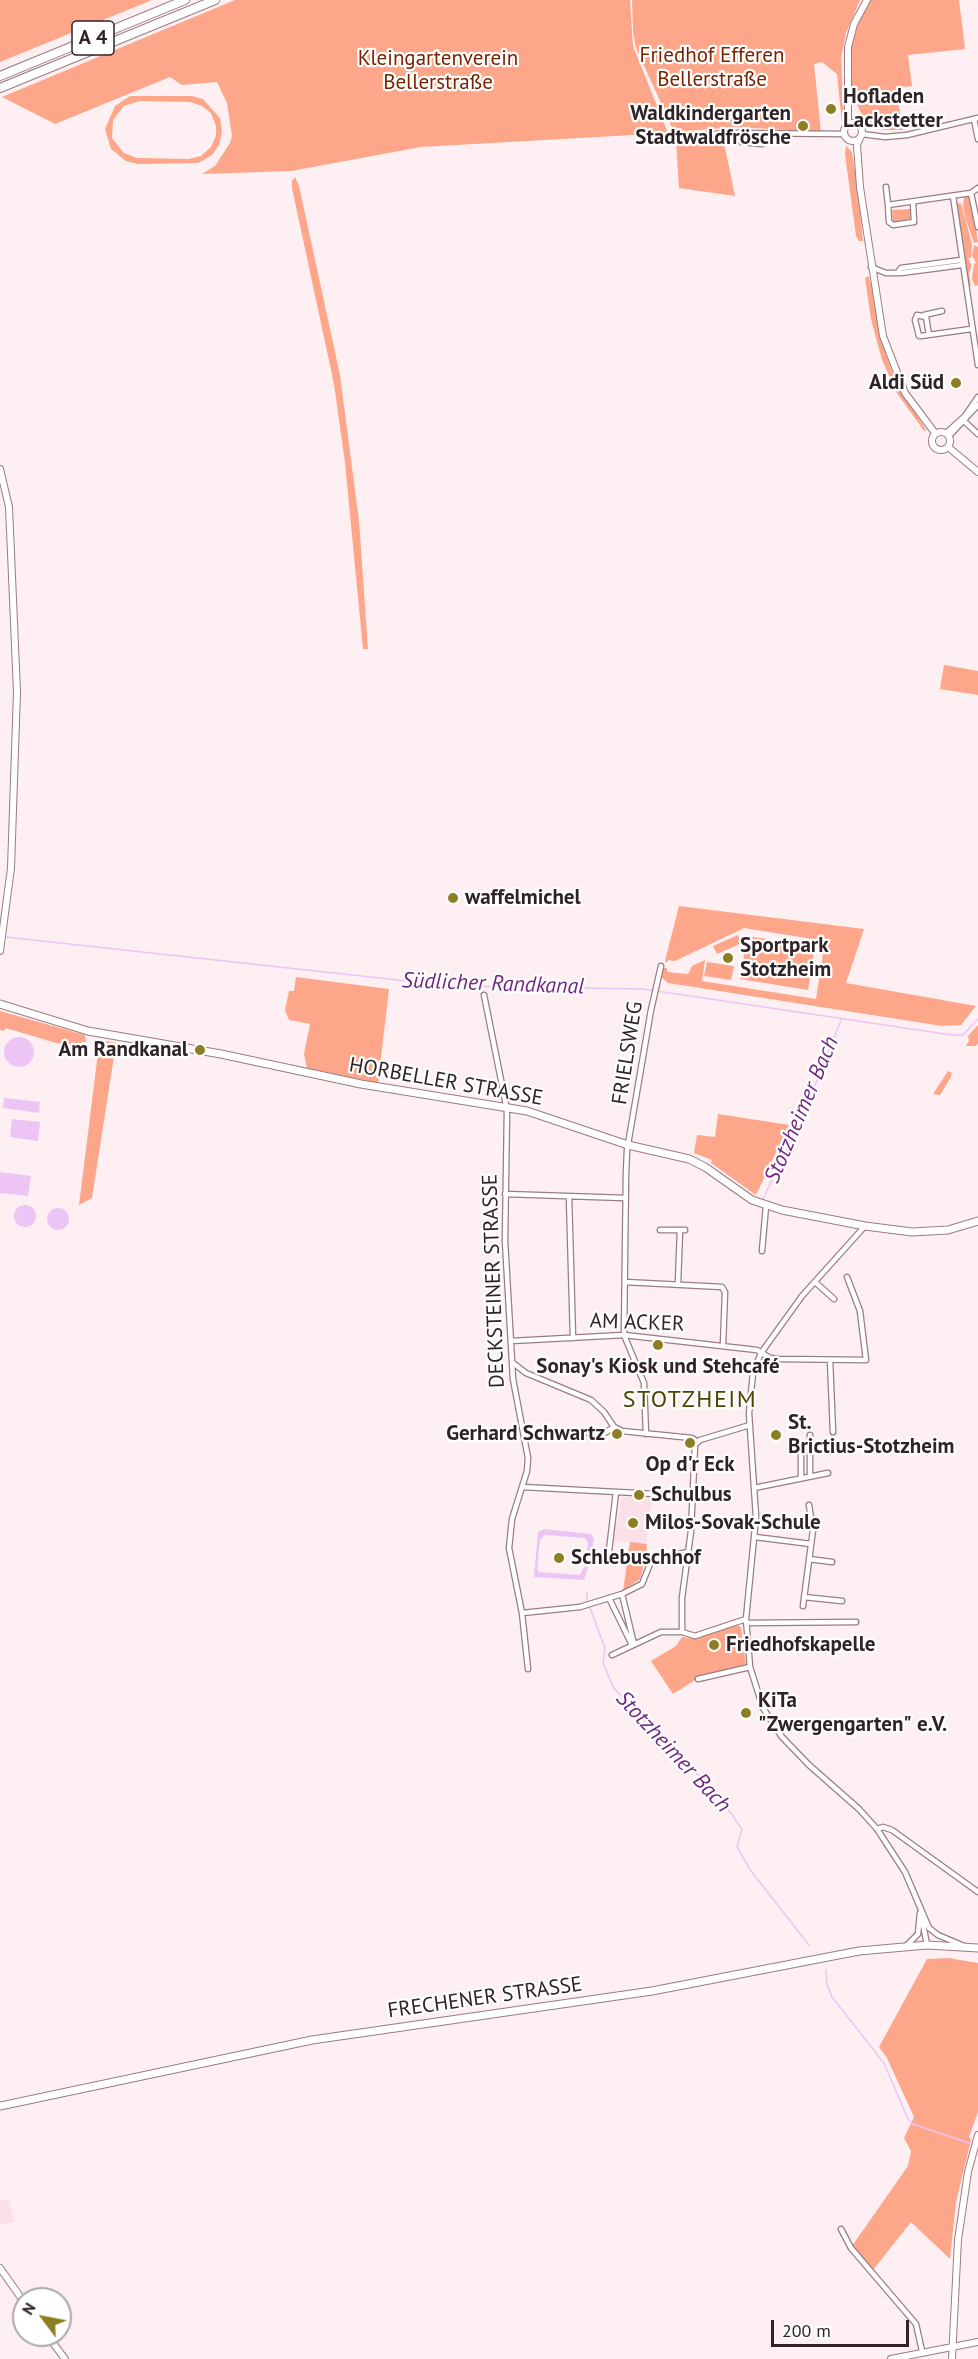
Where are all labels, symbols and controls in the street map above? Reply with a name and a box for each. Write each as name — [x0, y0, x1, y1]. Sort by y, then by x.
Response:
road number: A 4 — [72, 21, 114, 55]
park label: Friedhof Efferen Bellerstraße — [640, 43, 784, 93]
park label: Kleingartenverein Bellerstraße — [358, 46, 518, 96]
place label: Hofladen Lackstetter — [843, 84, 943, 134]
place label: Waldkindergarten Stadtwaldfrösche — [630, 101, 791, 151]
marker: Hofladen Lackstetter — [824, 102, 838, 116]
marker: Waldkindergarten Stadtwaldfrösche — [796, 119, 810, 133]
place label: Aldi Süd — [869, 370, 944, 396]
marker: Aldi Süd — [949, 376, 963, 390]
place label: waffelmichel — [465, 885, 581, 911]
marker: waffelmichel — [446, 891, 460, 905]
place label: Sportpark Stotzheim — [740, 933, 831, 983]
marker: Sportpark Stotzheim — [721, 951, 735, 965]
water label: Südlicher Randkanal — [401, 968, 585, 1000]
street label: FRIELSWEG — [607, 1000, 649, 1106]
water label: Stotzheimer Bach — [759, 1033, 845, 1187]
place label: Am Randkanal — [58, 1037, 188, 1063]
marker: Am Randkanal — [193, 1043, 207, 1057]
street label: HORBELLER STRASSE — [347, 1053, 545, 1111]
street label: DECKSTEINER STRASSE — [478, 1174, 510, 1388]
street label: AM ACKER — [589, 1309, 685, 1337]
marker: Sonay's Kiosk und Stehcafé — [651, 1338, 665, 1352]
place label: Sonay's Kiosk und Stehcafé — [536, 1354, 780, 1380]
district label: STOTZHEIM — [623, 1386, 757, 1414]
place label: St. Brictius-Stotzheim — [788, 1410, 954, 1460]
place label: Gerhard Schwartz — [446, 1421, 605, 1447]
marker: Gerhard Schwartz — [610, 1427, 624, 1441]
marker: St. Brictius-Stotzheim — [769, 1428, 783, 1442]
marker: Op d'r Eck — [683, 1436, 697, 1450]
place label: Op d'r Eck — [646, 1452, 734, 1478]
place label: Schulbus — [651, 1482, 732, 1508]
marker: Schulbus — [632, 1488, 646, 1502]
place label: Milos-Sovak-Schule — [645, 1510, 821, 1536]
marker: Milos-Sovak-Schule — [626, 1516, 640, 1530]
place label: Schlebuschhof — [571, 1545, 701, 1571]
marker: Schlebuschhof — [552, 1551, 566, 1565]
place label: Friedhofskapelle — [726, 1632, 875, 1658]
marker: Friedhofskapelle — [707, 1638, 721, 1652]
water label: Stotzheimer Bach — [610, 1686, 736, 1818]
place label: KiTa "Zwergengarten" e.V. — [758, 1688, 947, 1738]
marker: KiTa "Zwergengarten" e.V. — [739, 1706, 753, 1720]
street label: FRECHENER STRASSE — [386, 1972, 584, 2024]
north arrow — [12, 2287, 72, 2347]
text: N — [17, 2299, 40, 2318]
scale bar — [774, 2308, 912, 2346]
text: 200 m — [782, 2319, 831, 2342]

